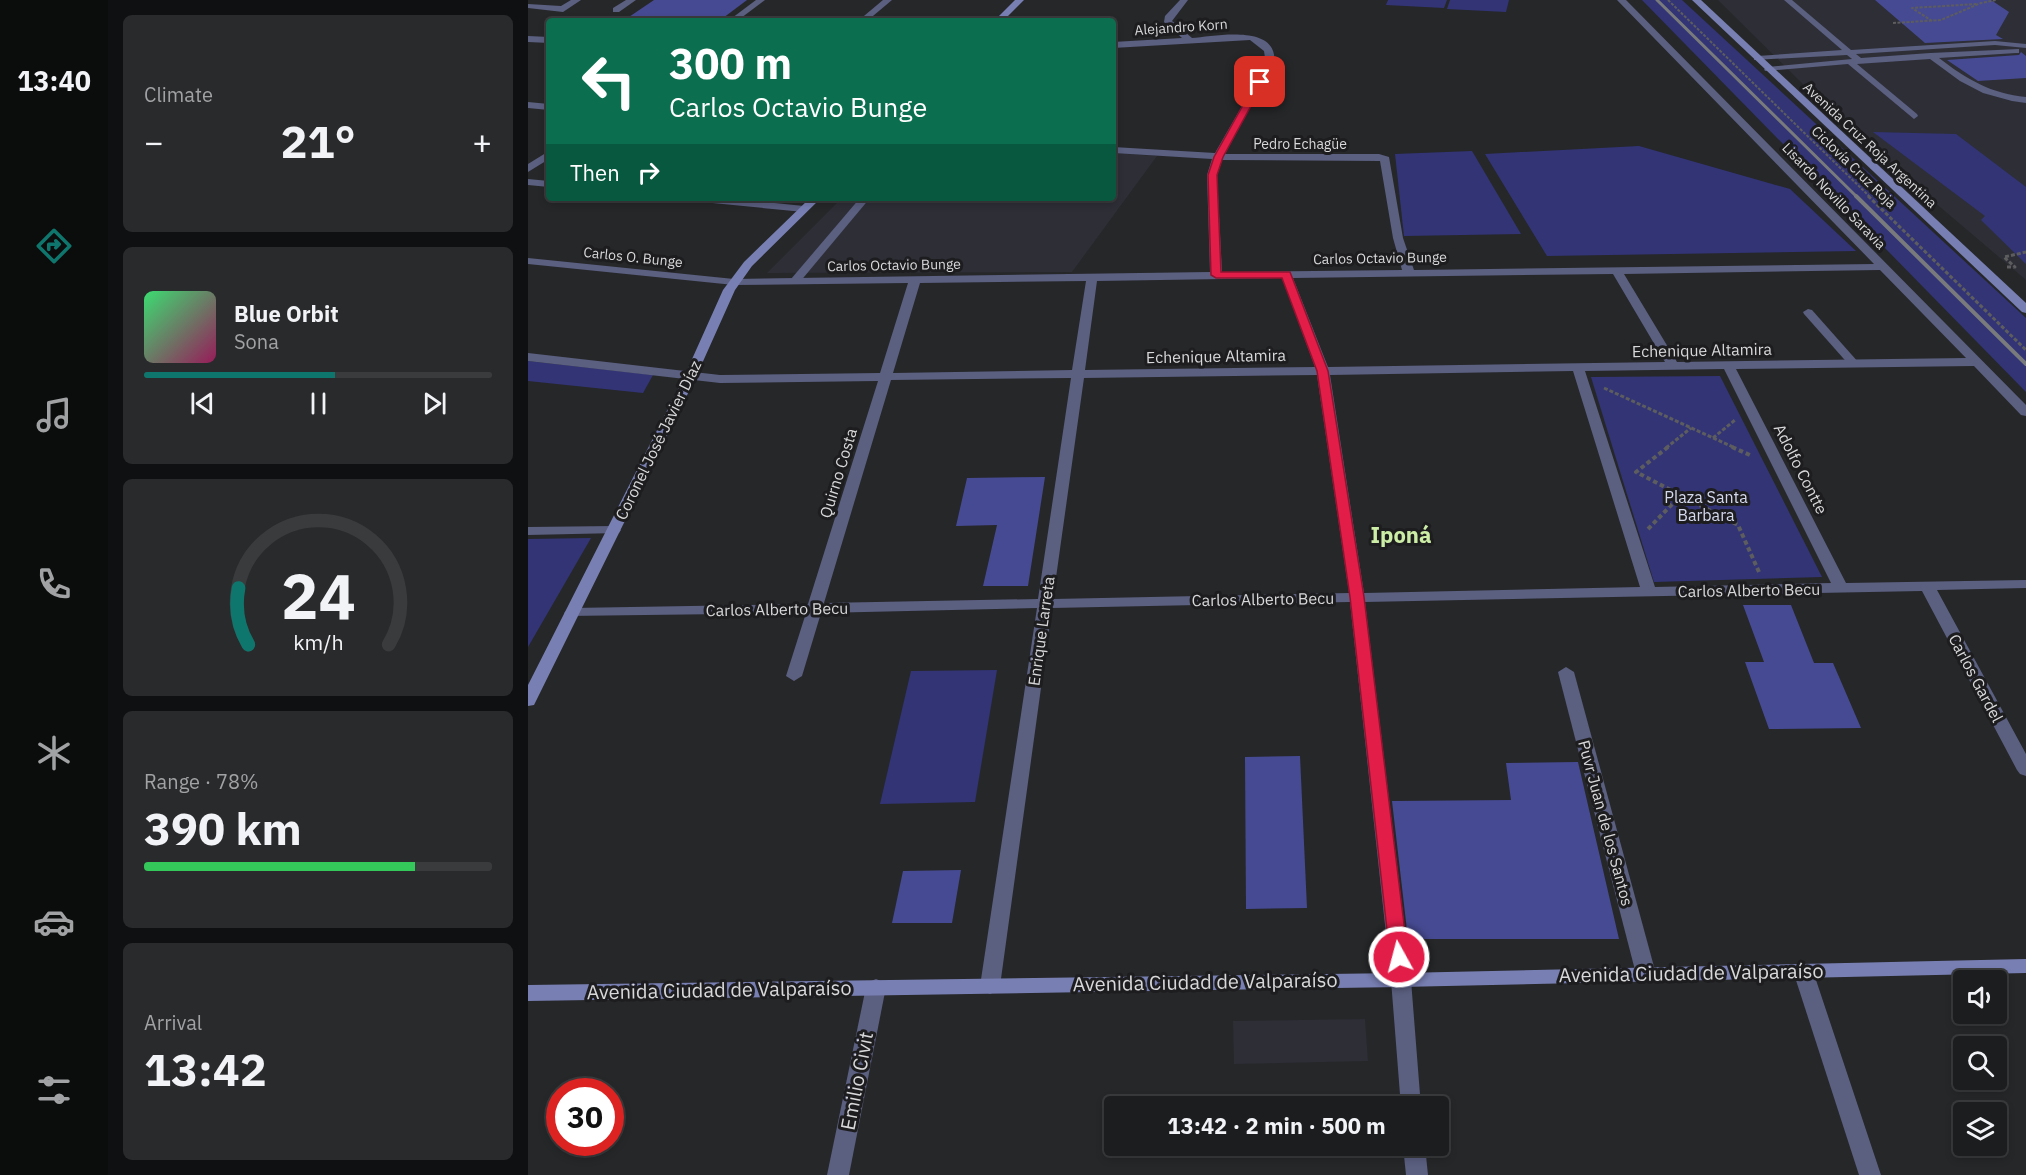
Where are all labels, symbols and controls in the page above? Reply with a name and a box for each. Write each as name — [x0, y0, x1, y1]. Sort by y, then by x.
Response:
street label: Alejandro Korn — [1134, 15, 1228, 39]
text: 300 m — [669, 36, 792, 91]
icon: left — [570, 42, 648, 120]
pin — [1234, 56, 1285, 107]
text: 13:40 — [17, 63, 91, 98]
icon: arrive — [1243, 65, 1276, 98]
street label: Avenida Cruz Roja Argentina — [1799, 78, 1941, 212]
text: Climate — [144, 81, 213, 108]
text: Carlos Octavio Bunge — [669, 89, 927, 124]
text: 21° — [280, 112, 356, 170]
text: − — [144, 120, 164, 163]
text: + — [472, 120, 492, 163]
street label: Ciclovía Cruz Roja — [1808, 122, 1901, 212]
street label: Pedro Echagüe — [1253, 135, 1347, 153]
street label: Lisardo Novillo Saravia — [1778, 139, 1890, 254]
icon: right — [632, 156, 665, 189]
text: Then — [570, 158, 620, 187]
icon: directions — [33, 225, 75, 267]
street label: Carlos O. Bunge — [582, 243, 684, 271]
street label: Carlos Octavio Bunge — [1313, 248, 1447, 268]
street label: Carlos Octavio Bunge — [827, 255, 961, 275]
text: Blue Orbit — [234, 299, 339, 328]
text: Sona — [234, 328, 279, 355]
street label: Echenique Altamira — [1632, 339, 1773, 361]
street label: Echenique Altamira — [1146, 345, 1287, 367]
street label: Coronel José Javier Díaz — [611, 357, 705, 523]
icon: previous — [186, 387, 219, 420]
icon: pause — [302, 387, 335, 420]
icon: next — [418, 387, 451, 420]
icon: music — [33, 394, 75, 436]
street label: Adolfo Contte — [1770, 421, 1832, 518]
street label: Quirno Costa — [815, 425, 861, 520]
park label: Plaza Santa Barbara — [1664, 487, 1748, 525]
district label: Iponá — [1371, 520, 1431, 549]
text: 24 — [281, 555, 355, 636]
icon: phone — [33, 563, 75, 605]
street label: Enrique Larreta — [1023, 575, 1059, 687]
street label: Carlos Alberto Becu — [1678, 579, 1820, 601]
street label: Carlos Alberto Becu — [1192, 588, 1334, 610]
street label: Carlos Alberto Becu — [706, 598, 848, 620]
text: km/h — [293, 628, 343, 656]
street label: Carlos Gardel — [1944, 630, 2008, 726]
icon: climate — [33, 732, 75, 774]
street label: Puvr Juan de los Santos — [1574, 738, 1638, 908]
text: Range · 78% — [144, 768, 259, 795]
text: 390 km — [144, 799, 302, 857]
icon: car — [33, 901, 75, 943]
position arrow — [1367, 925, 1431, 989]
street label: Avenida Ciudad de Valparaíso — [1558, 957, 1824, 988]
street label: Avenida Ciudad de Valparaíso — [1072, 966, 1338, 997]
map controls — [1953, 970, 2007, 1156]
button: sound — [1953, 970, 2007, 1024]
street label: Avenida Ciudad de Valparaíso — [586, 974, 852, 1005]
text: Arrival — [144, 1009, 202, 1036]
street label: Emilio Civit — [834, 1029, 879, 1132]
button: search — [1953, 1036, 2007, 1090]
text: 13:42 — [144, 1040, 267, 1098]
icon: filters — [33, 1069, 75, 1111]
speed limit sign: 30 — [546, 1078, 624, 1156]
button: layers — [1953, 1102, 2007, 1156]
text: 13:42 · 2 min · 500 m — [1167, 1111, 1386, 1140]

